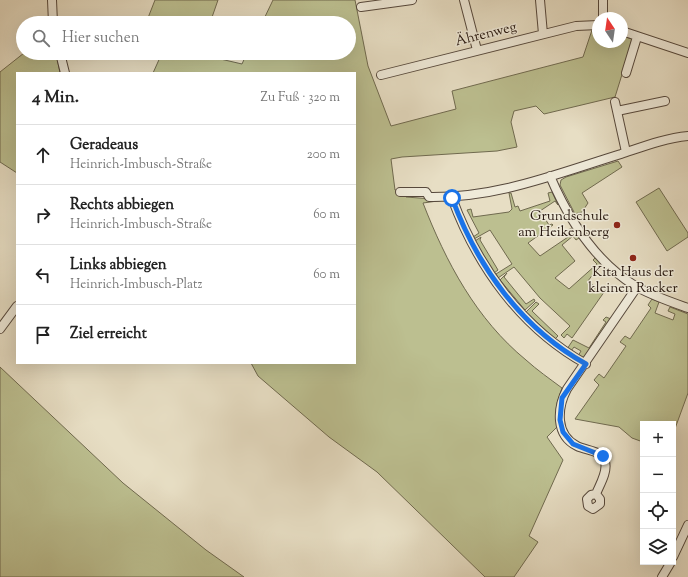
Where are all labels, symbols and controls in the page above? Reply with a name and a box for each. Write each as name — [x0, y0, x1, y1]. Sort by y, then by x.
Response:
north arrow — [592, 12, 628, 48]
search box — [16, 16, 356, 60]
street label: Ährenweg — [453, 17, 519, 52]
icon: search — [30, 27, 52, 49]
text: Hier suchen — [62, 28, 140, 49]
text: 4 Min. — [32, 86, 79, 110]
text: Zu Fuß · 320 m — [261, 89, 340, 107]
text: Geradeaus — [70, 135, 138, 156]
icon: ahead — [32, 144, 54, 166]
text: 200 m — [307, 146, 340, 164]
text: Heinrich-Imbusch-Straße — [70, 156, 212, 174]
route start — [443, 189, 461, 207]
text: Rechts abbiegen — [70, 195, 174, 216]
icon: right — [32, 204, 54, 226]
text: 60 m — [313, 206, 340, 224]
place label: Grundschule am Heikenberg — [518, 207, 609, 243]
text: Heinrich-Imbusch-Straße — [70, 216, 212, 234]
marker: Grundschule am Heikenberg — [612, 220, 622, 230]
marker: Kita Haus der kleinen Racker — [628, 253, 638, 263]
text: Links abbiegen — [70, 255, 167, 276]
place label: Kita Haus der kleinen Racker — [588, 263, 679, 299]
icon: left — [32, 264, 54, 286]
text: 60 m — [313, 266, 340, 284]
text: Heinrich-Imbusch-Platz — [70, 276, 202, 294]
icon: arrive — [32, 324, 54, 346]
text: Ziel erreicht — [70, 324, 147, 345]
map controls — [640, 421, 676, 565]
button: + — [640, 421, 676, 457]
route end — [594, 447, 612, 465]
button: − — [640, 457, 676, 493]
button: locate — [640, 493, 676, 529]
button: layers — [640, 529, 676, 565]

